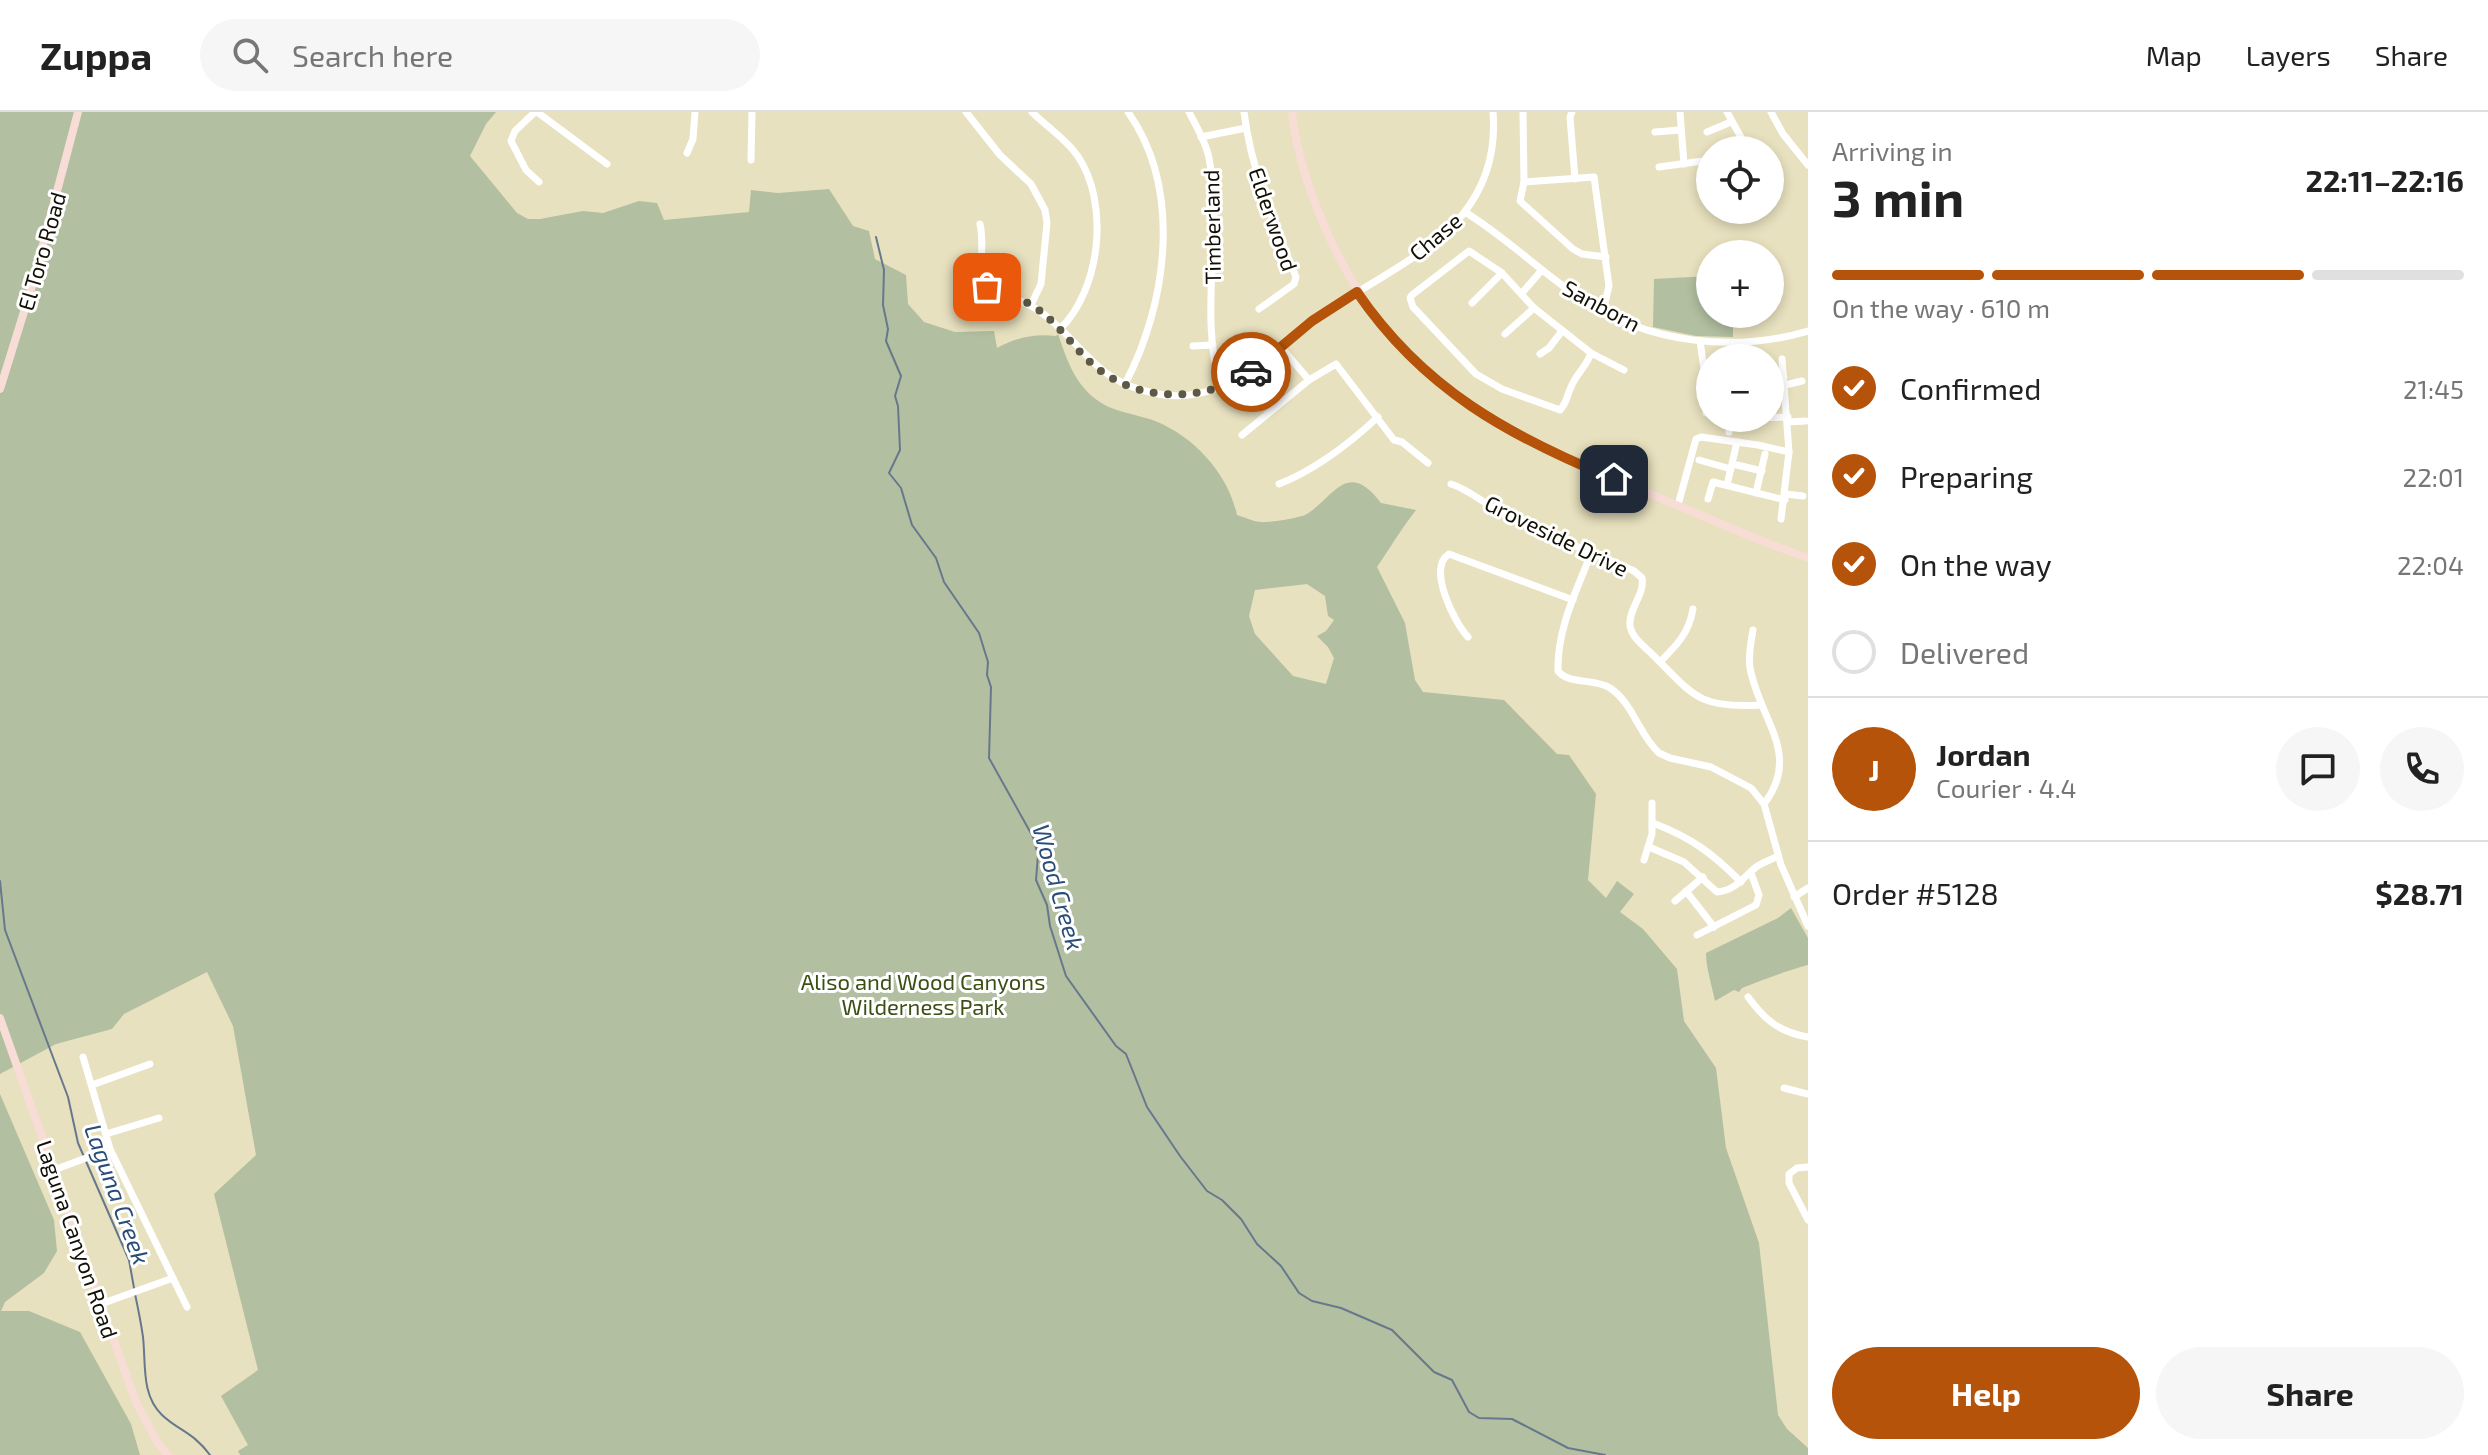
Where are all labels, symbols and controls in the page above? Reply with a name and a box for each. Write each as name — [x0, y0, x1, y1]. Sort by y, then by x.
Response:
search box — [200, 19, 760, 91]
text: Zuppa — [40, 32, 152, 78]
icon: search — [228, 33, 272, 77]
text: Search here — [292, 37, 453, 73]
text: Map — [2146, 38, 2202, 72]
text: Layers — [2246, 38, 2331, 72]
text: Share — [2375, 38, 2448, 72]
text: Arriving in — [1832, 135, 1953, 166]
map controls — [1696, 136, 1784, 432]
button: locate — [1696, 136, 1784, 224]
text: 22:11–22:16 — [2305, 162, 2464, 198]
street label: Elderwood — [1244, 164, 1304, 274]
text: 3 min — [1832, 165, 1964, 227]
street label: Timberland — [1197, 169, 1225, 285]
street label: El Toro Road — [12, 189, 70, 313]
street label: Chase — [1404, 207, 1466, 265]
button: + — [1696, 240, 1784, 328]
pin — [953, 253, 1021, 321]
icon: bag — [965, 265, 1009, 309]
street label: Sanborn — [1559, 274, 1645, 336]
text: On the way · 610 m — [1832, 292, 2050, 323]
courier — [1211, 332, 1291, 412]
button: − — [1696, 344, 1784, 432]
icon: car — [1229, 350, 1273, 394]
icon: check — [1832, 366, 1876, 410]
text: Confirmed — [1900, 370, 2041, 406]
text: 21:45 — [2403, 373, 2464, 404]
pin — [1580, 445, 1648, 513]
icon: check — [1832, 454, 1876, 498]
icon: home — [1592, 457, 1636, 501]
text: Preparing — [1900, 458, 2033, 494]
text: 22:01 — [2403, 461, 2464, 492]
street label: Groveside Drive — [1481, 489, 1633, 581]
icon: check — [1832, 542, 1876, 586]
text: On the way — [1900, 546, 2052, 582]
text: 22:04 — [2397, 549, 2464, 580]
text: Delivered — [1900, 634, 2029, 670]
button: chat — [2276, 727, 2360, 811]
button: phone — [2380, 727, 2464, 811]
text: Jordan — [1936, 736, 2031, 772]
text: J — [1868, 751, 1880, 787]
text: Courier · 4.4 — [1936, 772, 2077, 803]
water label: Wood Creek — [1027, 821, 1091, 953]
text: Order #5128 — [1832, 875, 1999, 911]
text: $28.71 — [2375, 875, 2464, 911]
park label: Aliso and Wood Canyons Wilderness Park — [801, 968, 1045, 1019]
water label: Laguna Creek — [79, 1120, 157, 1268]
street label: Laguna Canyon Road — [32, 1137, 124, 1341]
button: Help — [1832, 1347, 2140, 1439]
button: Share — [2156, 1347, 2464, 1439]

